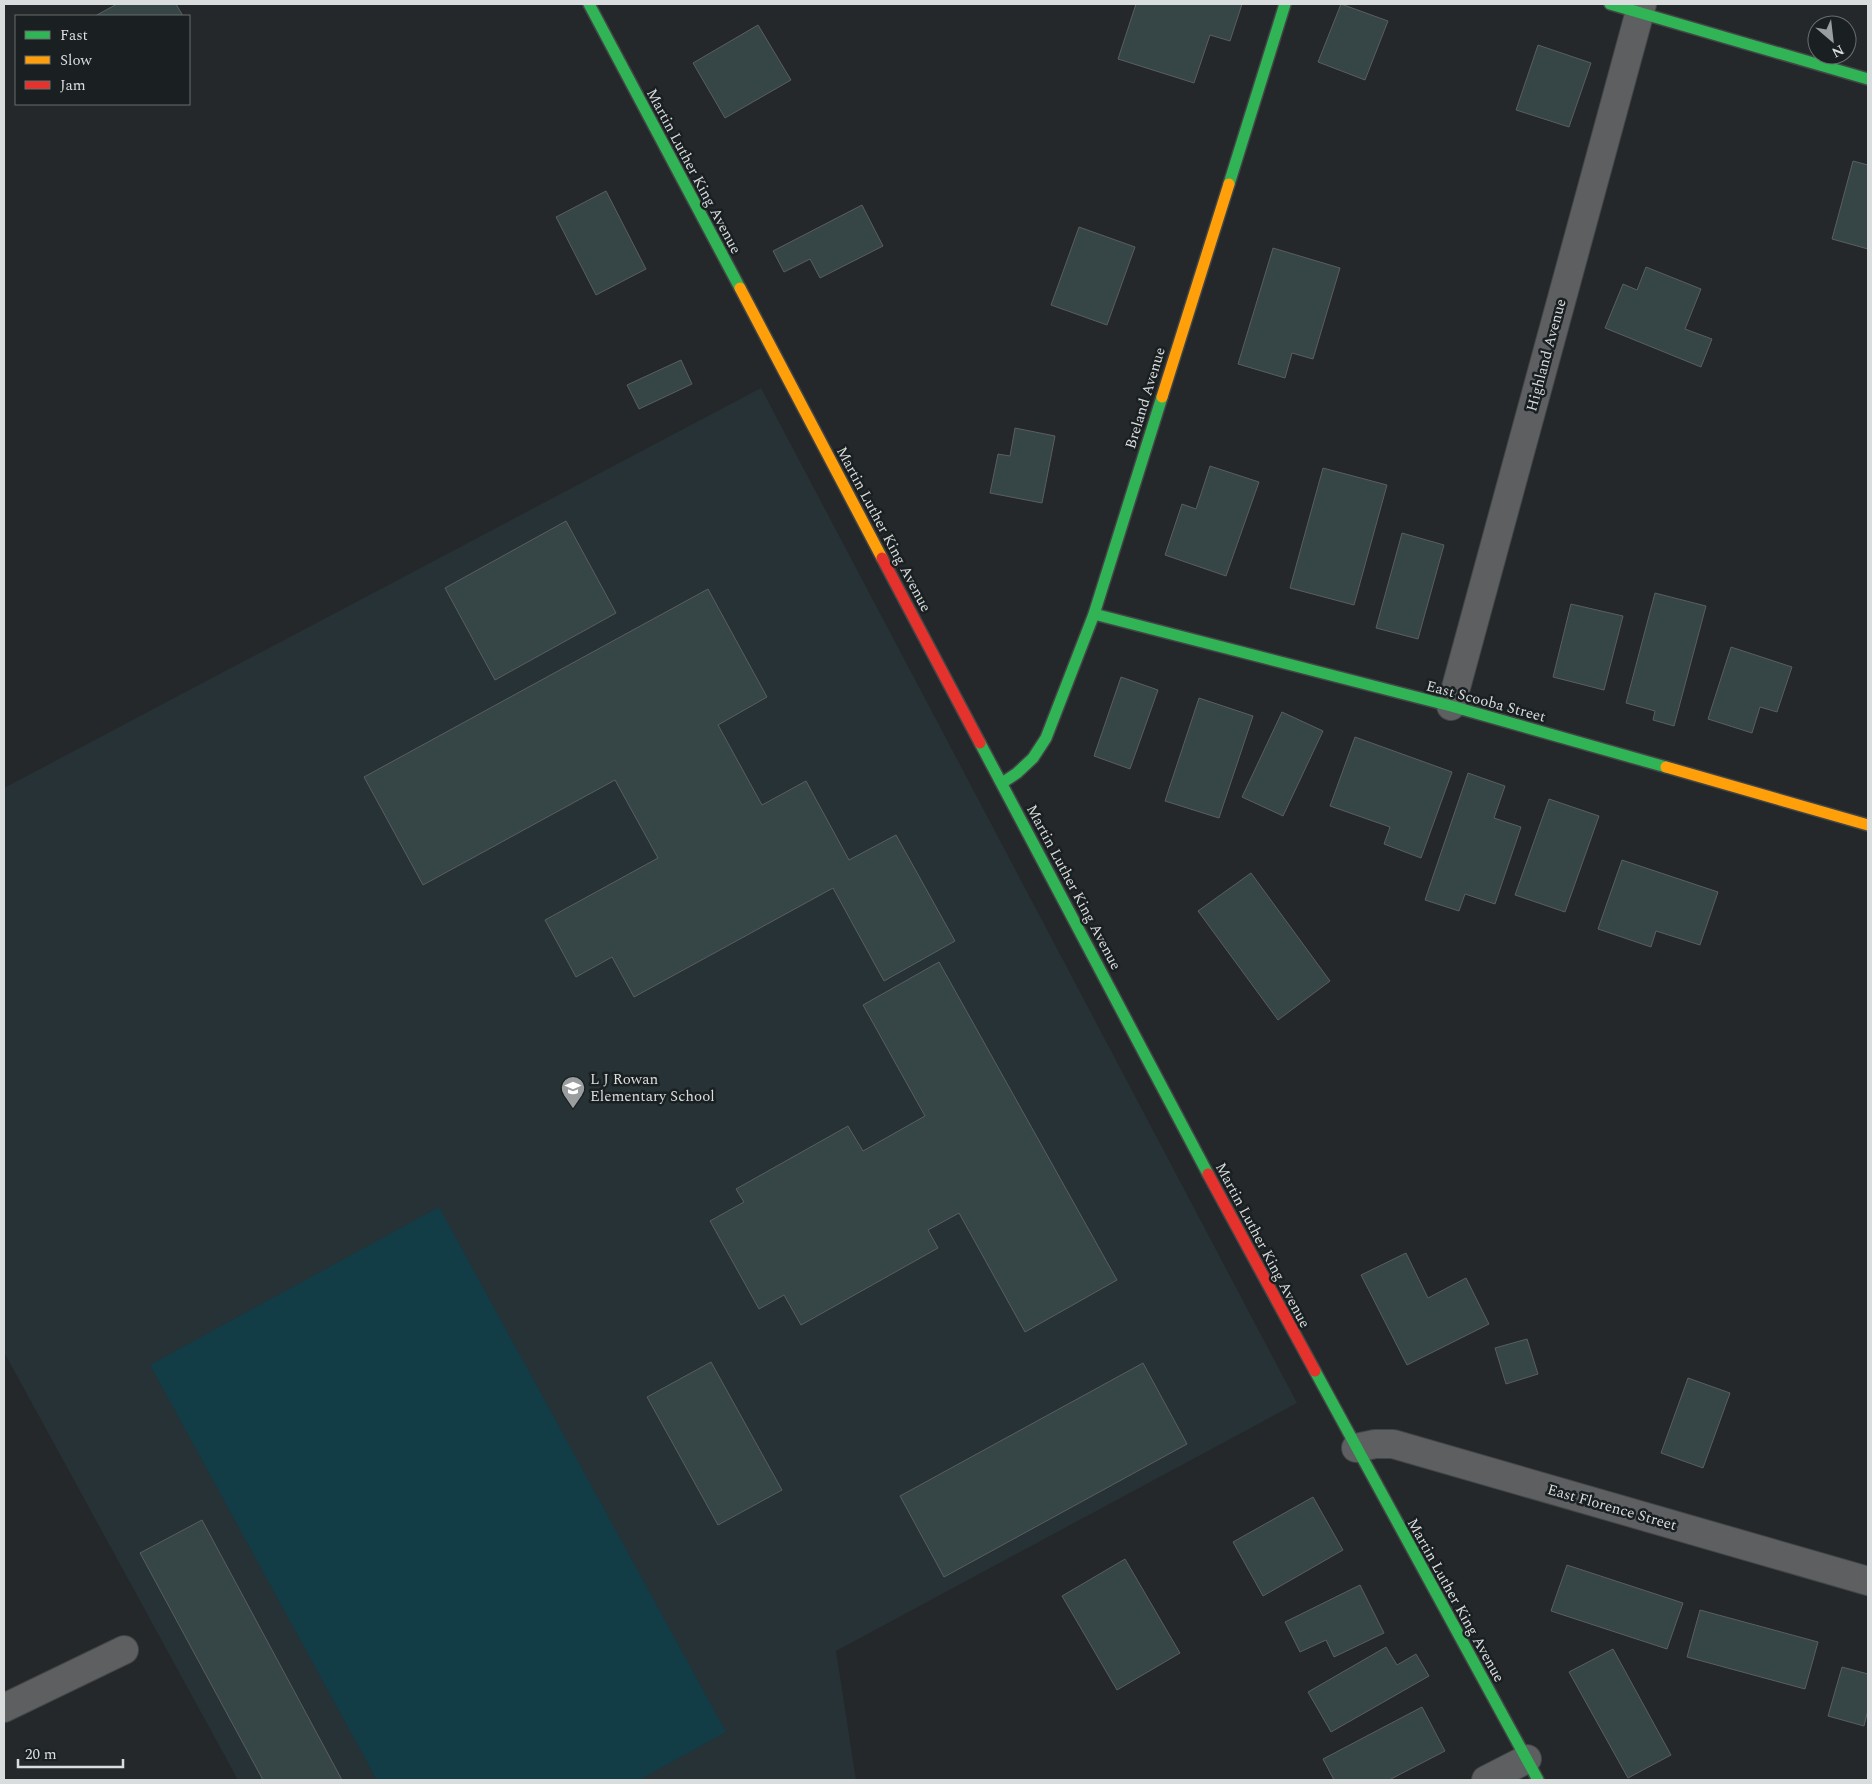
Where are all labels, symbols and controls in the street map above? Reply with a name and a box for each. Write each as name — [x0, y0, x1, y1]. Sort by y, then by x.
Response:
legend — [15, 15, 190, 105]
north arrow — [1807, 15, 1857, 65]
text: Fast — [60, 24, 88, 47]
text: N — [1828, 39, 1848, 63]
text: Slow — [60, 49, 92, 72]
text: Jam — [60, 74, 86, 97]
street label: Martin Luther King Avenue — [640, 84, 747, 258]
street label: Highland Avenue — [1520, 296, 1573, 414]
street label: Breland Avenue — [1119, 344, 1172, 452]
street label: Martin Luther King Avenue — [830, 442, 937, 616]
street label: East Scooba Street — [1423, 674, 1548, 729]
street label: Martin Luther King Avenue — [1020, 800, 1127, 974]
place label: L J Rowan Elementary School — [590, 1068, 715, 1108]
school or university icon: L J Rowan Elementary School — [560, 1075, 586, 1109]
street label: Martin Luther King Avenue — [1209, 1158, 1316, 1332]
street label: East Florence Street — [1545, 1478, 1679, 1537]
street label: Martin Luther King Avenue — [1401, 1514, 1510, 1687]
scale bar — [18, 1736, 122, 1768]
text: 20 m — [25, 1743, 57, 1766]

